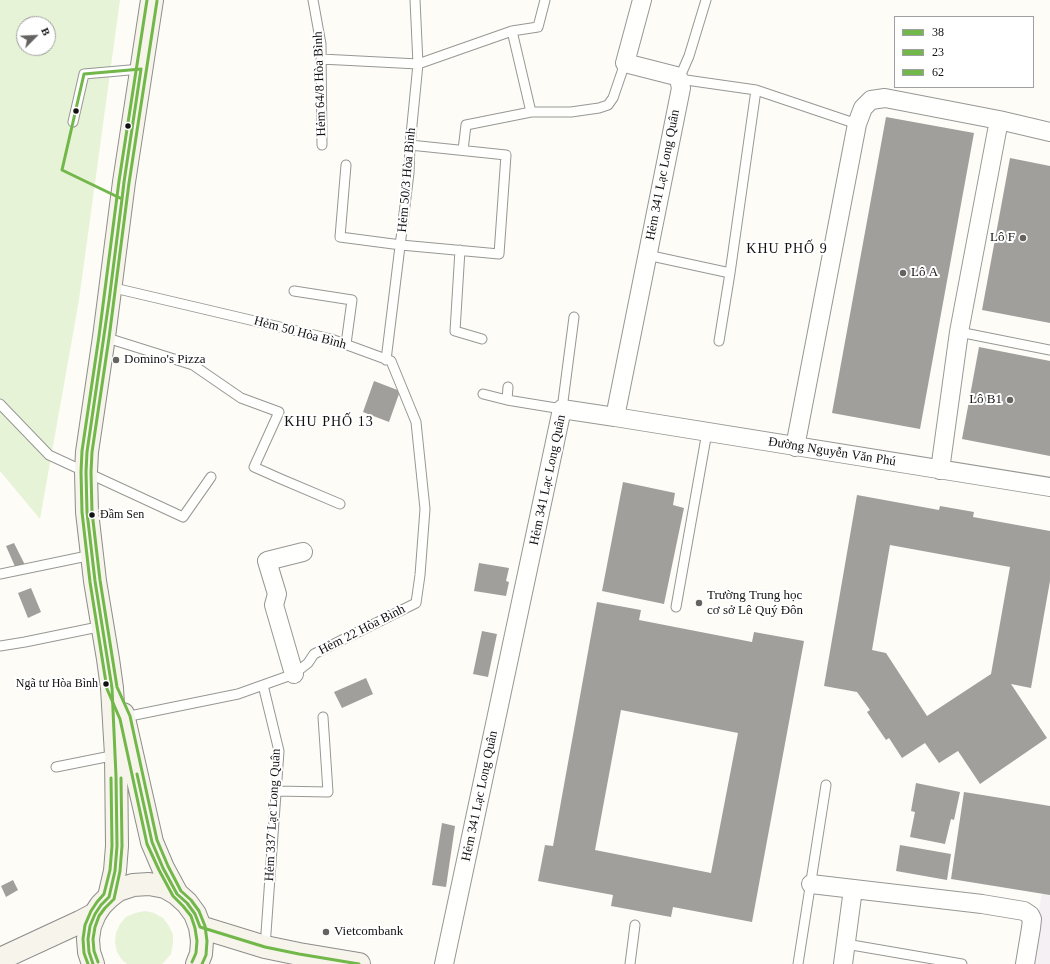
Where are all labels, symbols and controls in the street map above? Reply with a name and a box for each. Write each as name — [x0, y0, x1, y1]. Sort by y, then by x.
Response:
north arrow — [16, 16, 56, 56]
legend — [894, 16, 1034, 88]
text: 38 — [932, 25, 944, 39]
text: B — [39, 26, 53, 37]
street label: Hẻm 64/8 Hòa Bình — [310, 31, 330, 137]
text: 23 — [932, 45, 944, 59]
text: 62 — [932, 65, 944, 79]
unlabelled marker — [71, 106, 81, 116]
street label: Hẻm 341 Lạc Long Quân — [643, 108, 683, 242]
unlabelled marker — [123, 121, 133, 131]
street label: Hẻm 50/3 Hòa Bình — [395, 127, 419, 233]
place label: Lô F — [990, 230, 1015, 246]
marker: Lô F — [1018, 233, 1028, 243]
district label: KHU PHỐ 9 — [746, 241, 828, 257]
place label: Lô A — [911, 265, 938, 281]
marker: Lô A — [898, 268, 908, 278]
street label: Hẻm 50 Hòa Bình — [252, 313, 348, 353]
place label: Domino's Pizza — [124, 352, 205, 368]
marker: Domino's Pizza — [111, 355, 121, 365]
place label: Lô B1 — [969, 392, 1002, 408]
marker: Lô B1 — [1005, 395, 1015, 405]
street label: Hẻm 341 Lạc Long Quân — [527, 413, 569, 547]
district label: KHU PHỐ 13 — [284, 414, 374, 430]
street label: Đường Nguyễn Văn Phú — [767, 434, 897, 470]
place label: Đầm Sen — [100, 508, 144, 522]
marker: Đầm Sen — [87, 510, 97, 520]
place label: Trường Trung học cơ sở Lê Quý Đôn — [707, 588, 803, 619]
marker: Trường Trung học cơ sở Lê Quý Đôn — [694, 598, 704, 608]
street label: Hẻm 22 Hòa Bình — [316, 601, 408, 659]
place label: Ngã tư Hòa Bình — [16, 677, 98, 691]
marker: Ngã tư Hòa Bình — [101, 679, 111, 689]
street label: Hẻm 341 Lạc Long Quân — [459, 729, 501, 863]
street label: Hẻm 337 Lạc Long Quân — [262, 748, 284, 882]
place label: Vietcombank — [334, 924, 403, 940]
marker: Vietcombank — [321, 927, 331, 937]

